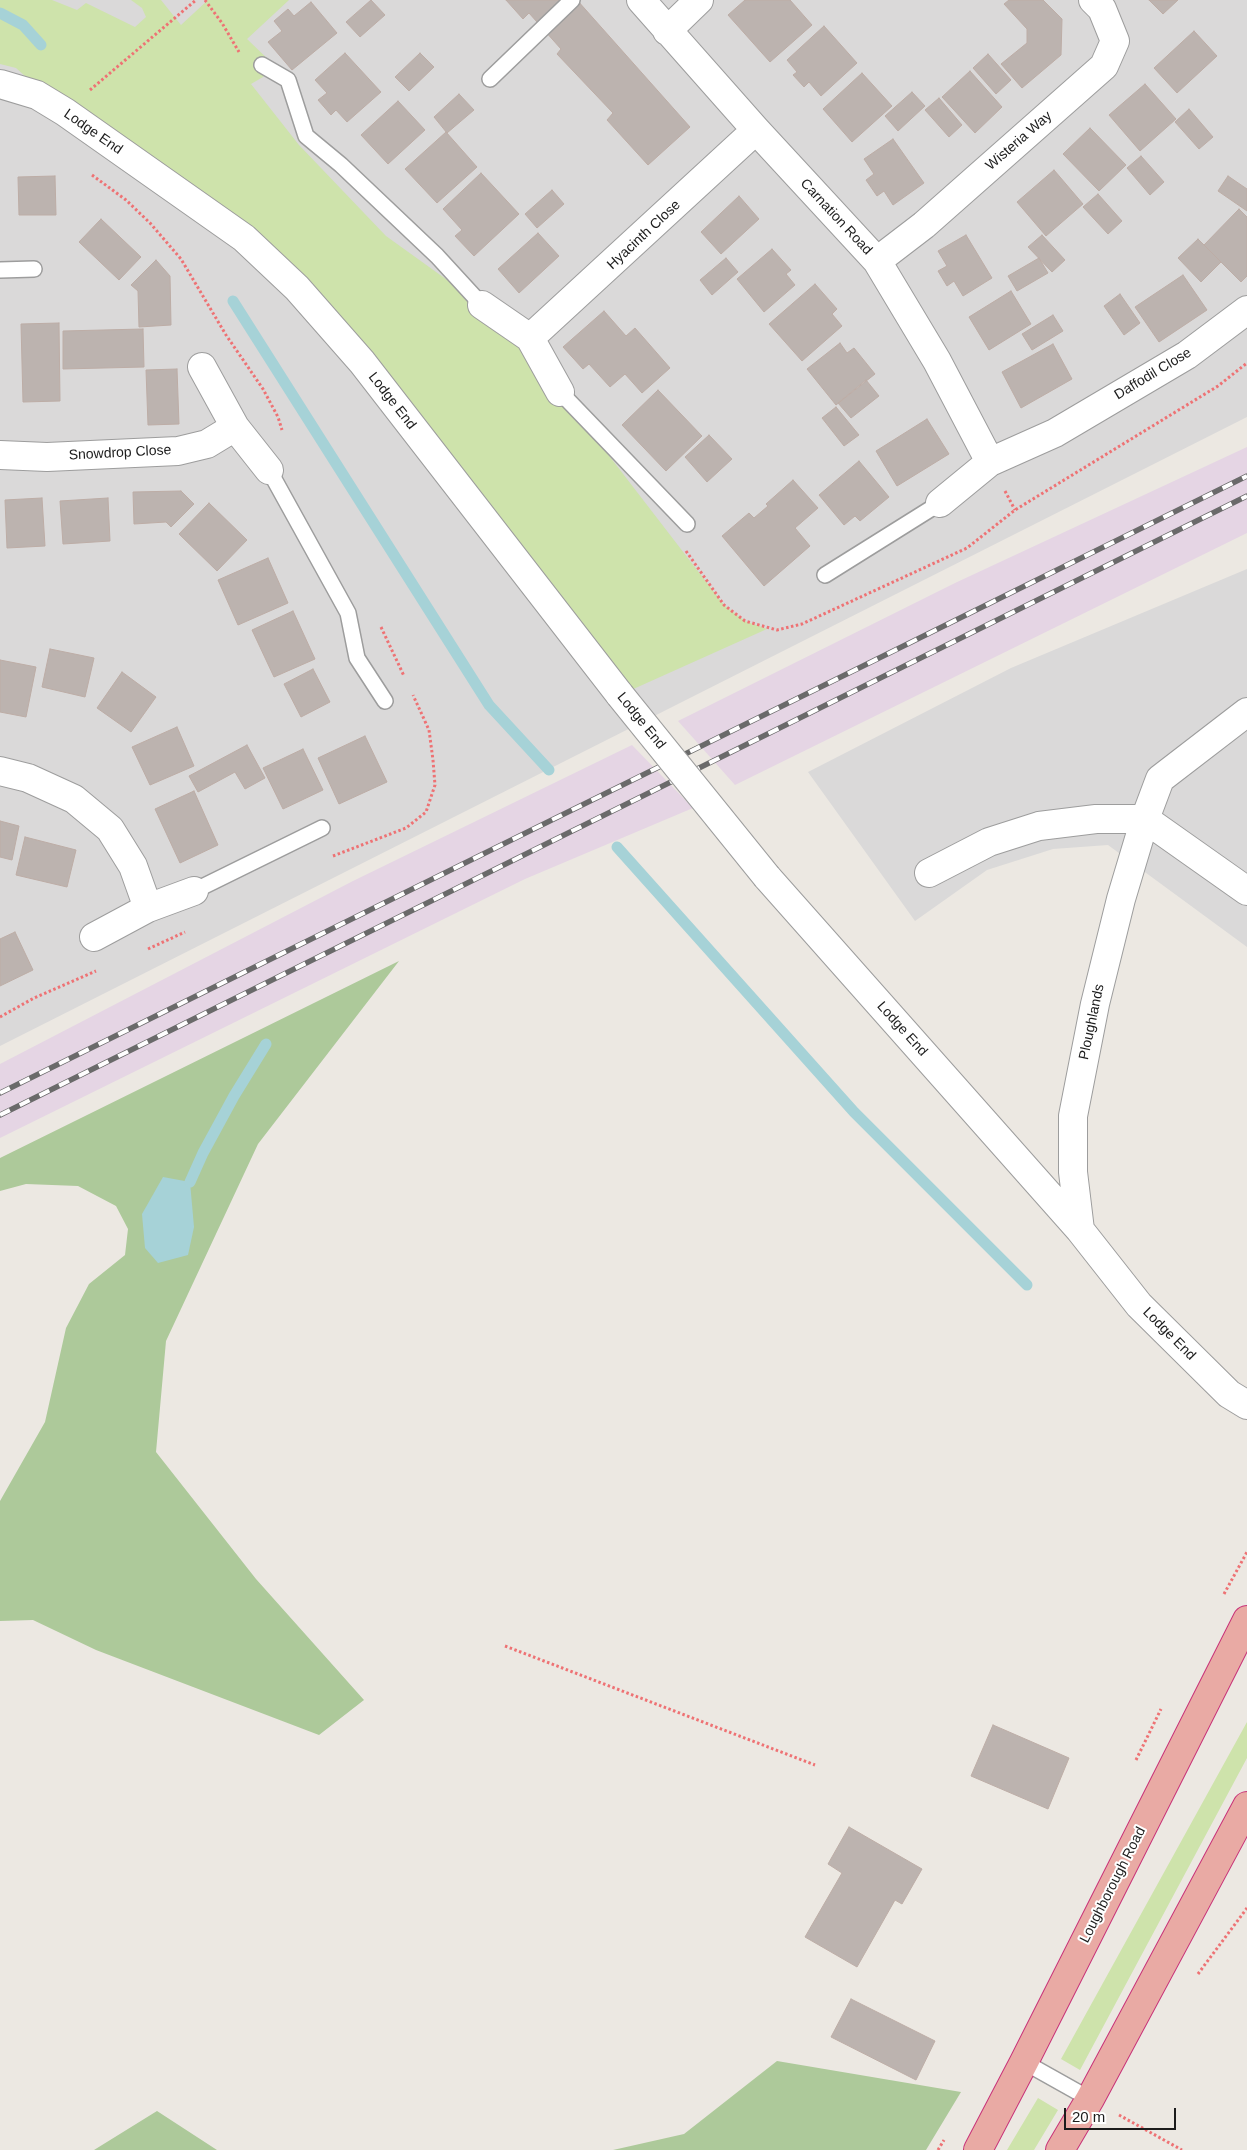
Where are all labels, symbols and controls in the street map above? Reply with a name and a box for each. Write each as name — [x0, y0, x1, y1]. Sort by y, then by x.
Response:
street label: Lodge End — [60, 106, 126, 158]
street label: Wisteria Way — [983, 108, 1055, 174]
street label: Carnation Road — [796, 175, 876, 259]
street label: Hyacinth Close — [604, 197, 684, 273]
street label: Daffodil Close — [1111, 344, 1195, 404]
street label: Lodge End — [365, 369, 419, 433]
street label: Snowdrop Close — [68, 442, 172, 464]
street label: Lodge End — [613, 689, 669, 753]
street label: Ploughlands — [1076, 983, 1108, 1061]
street label: Lodge End — [873, 998, 931, 1060]
street label: Lodge End — [1139, 1304, 1199, 1364]
street label: Loughborough Road — [1077, 1824, 1149, 1946]
scale bar — [1067, 2098, 1180, 2130]
text: 20 m — [1072, 2108, 1105, 2125]

